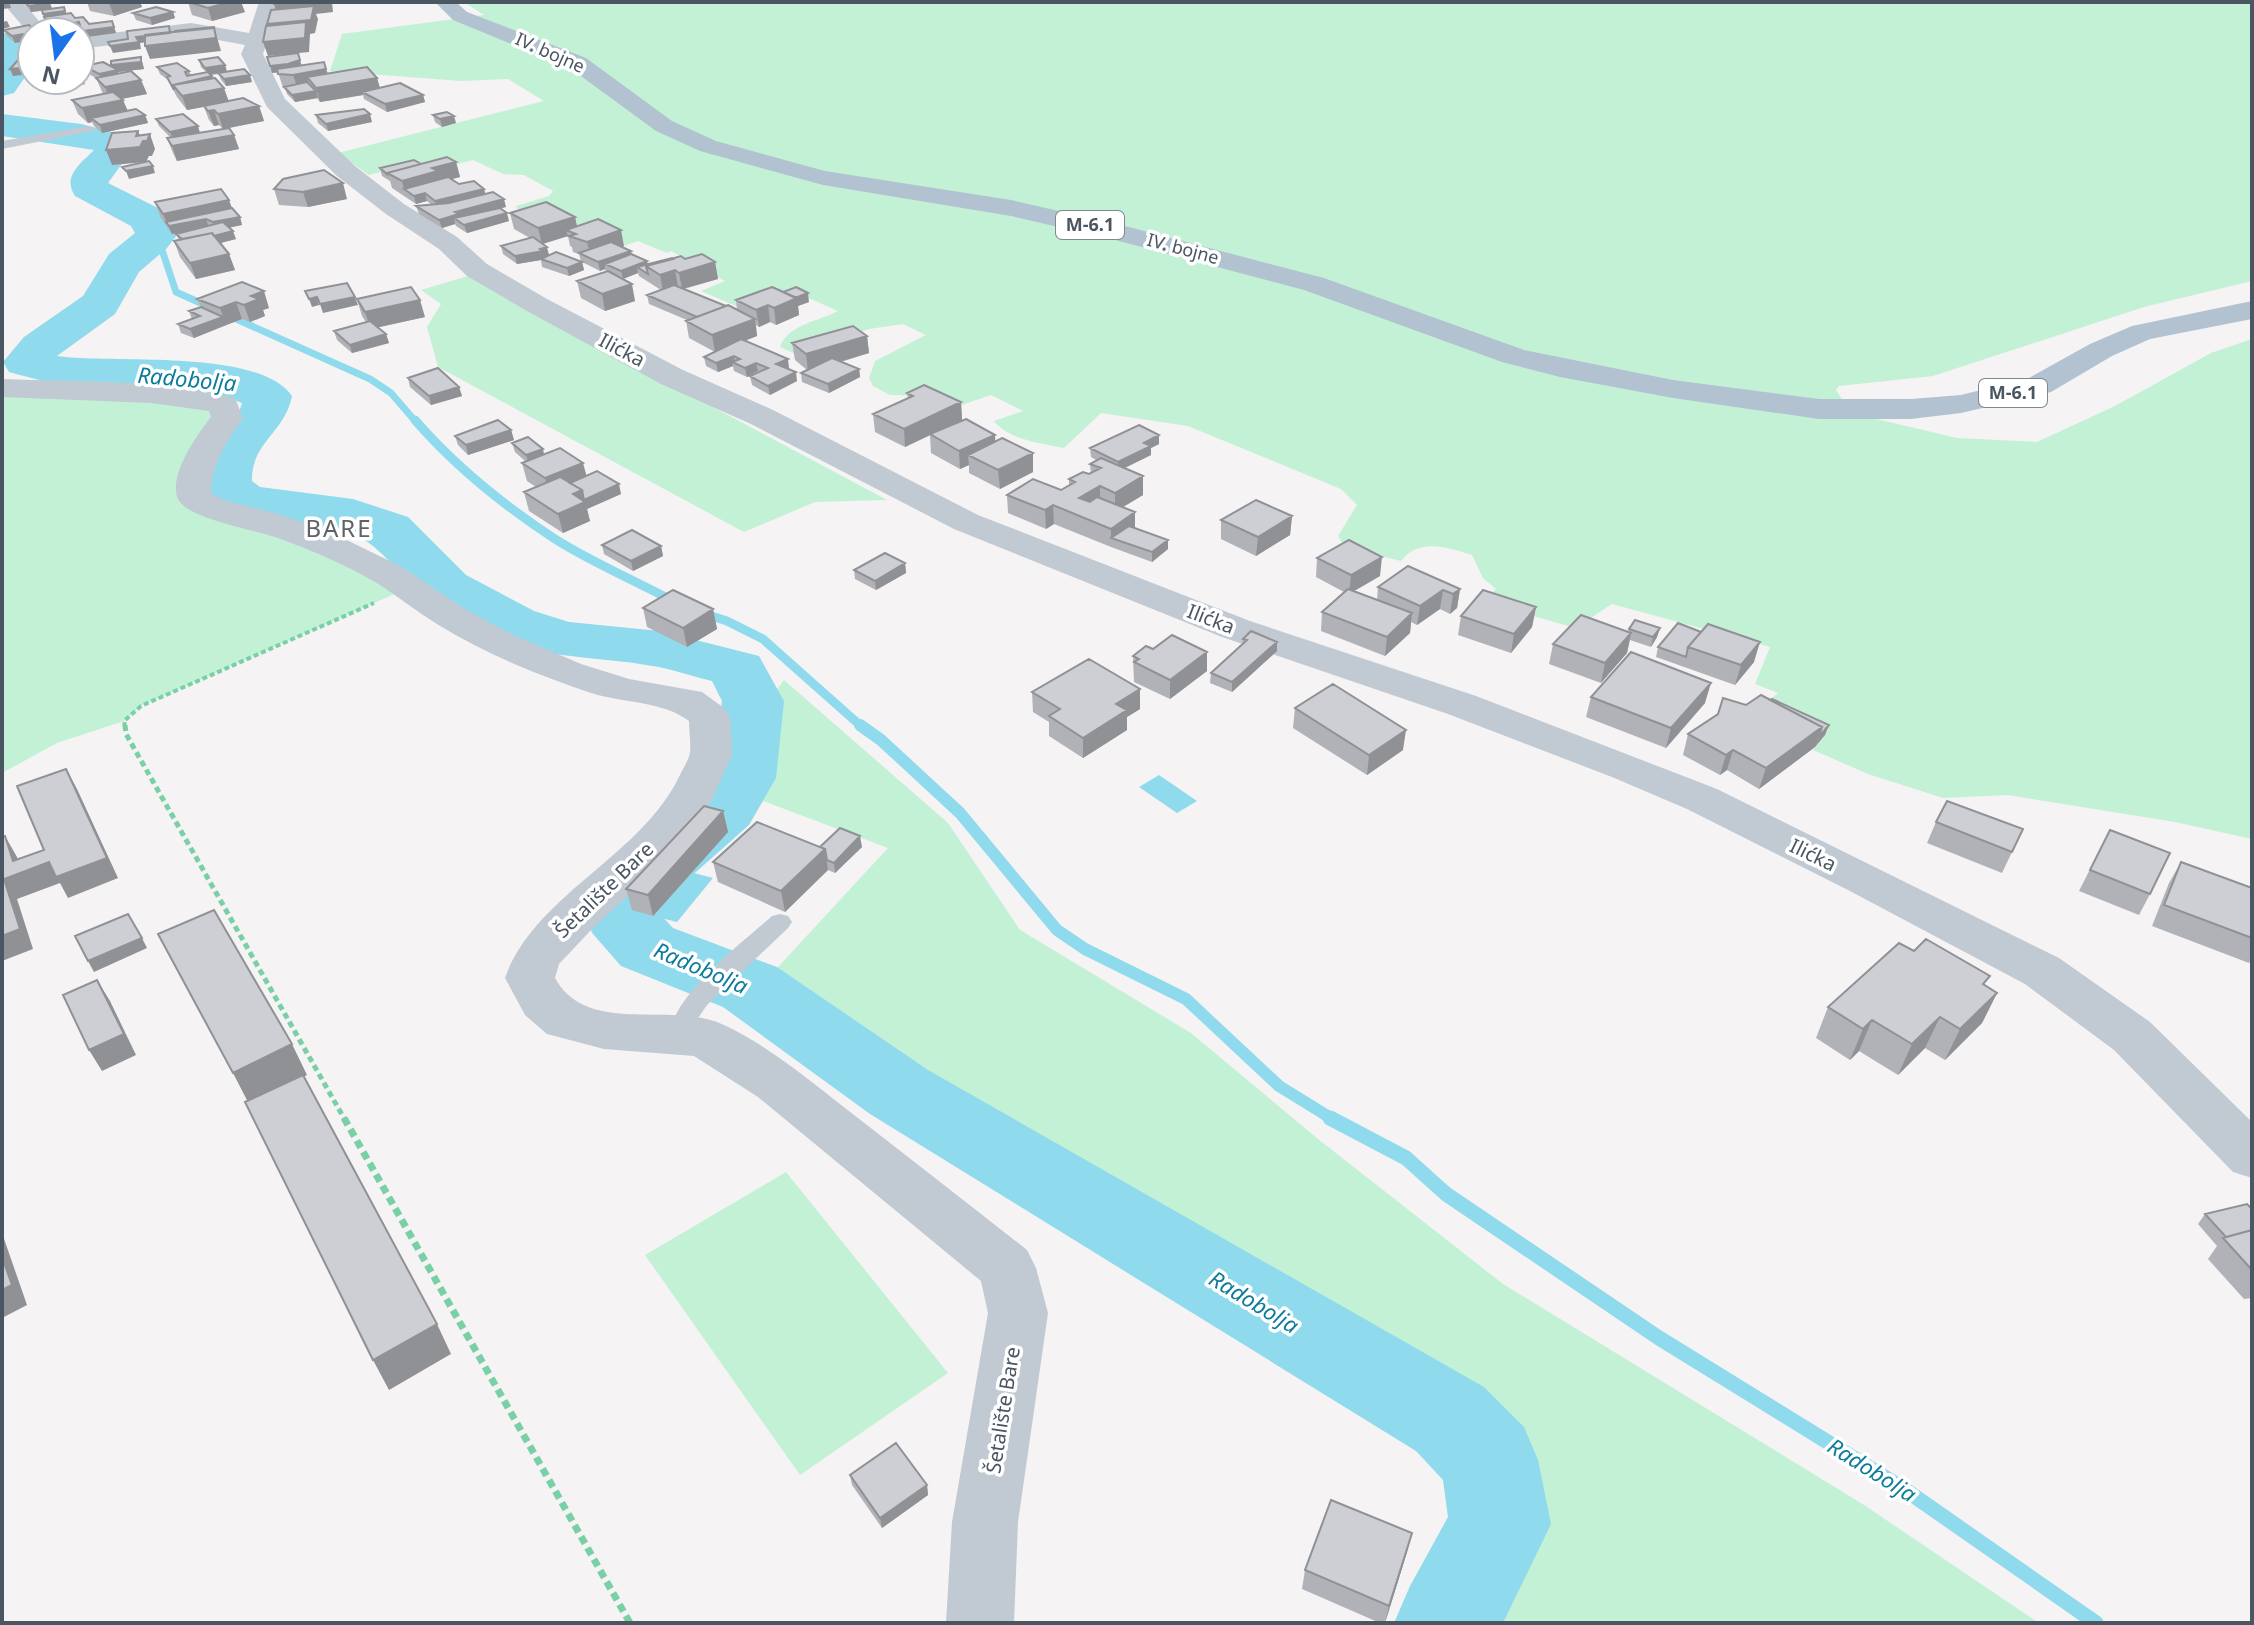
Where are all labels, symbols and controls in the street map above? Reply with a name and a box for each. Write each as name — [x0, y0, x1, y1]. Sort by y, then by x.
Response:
north arrow — [16, 16, 96, 96]
street label: IV. bojne — [512, 26, 589, 78]
text: N — [39, 60, 63, 93]
road number: M-6.1 — [1056, 211, 1124, 239]
street label: IV. bojne — [1145, 227, 1222, 269]
street label: Ilićka — [594, 326, 650, 373]
water label: Radobolja — [136, 359, 238, 397]
road number: M-6.1 — [1979, 379, 2047, 407]
district label: BARE — [305, 511, 373, 544]
street label: Ilićka — [1184, 597, 1239, 640]
street label: Ilićka — [1785, 832, 1841, 877]
street label: Šetalište Bare — [548, 836, 659, 944]
water label: Radobolja — [650, 934, 753, 1000]
water label: Radobolja — [1204, 1263, 1305, 1340]
street label: Šetalište Bare — [979, 1345, 1026, 1475]
water label: Radobolja — [1823, 1430, 1923, 1508]

